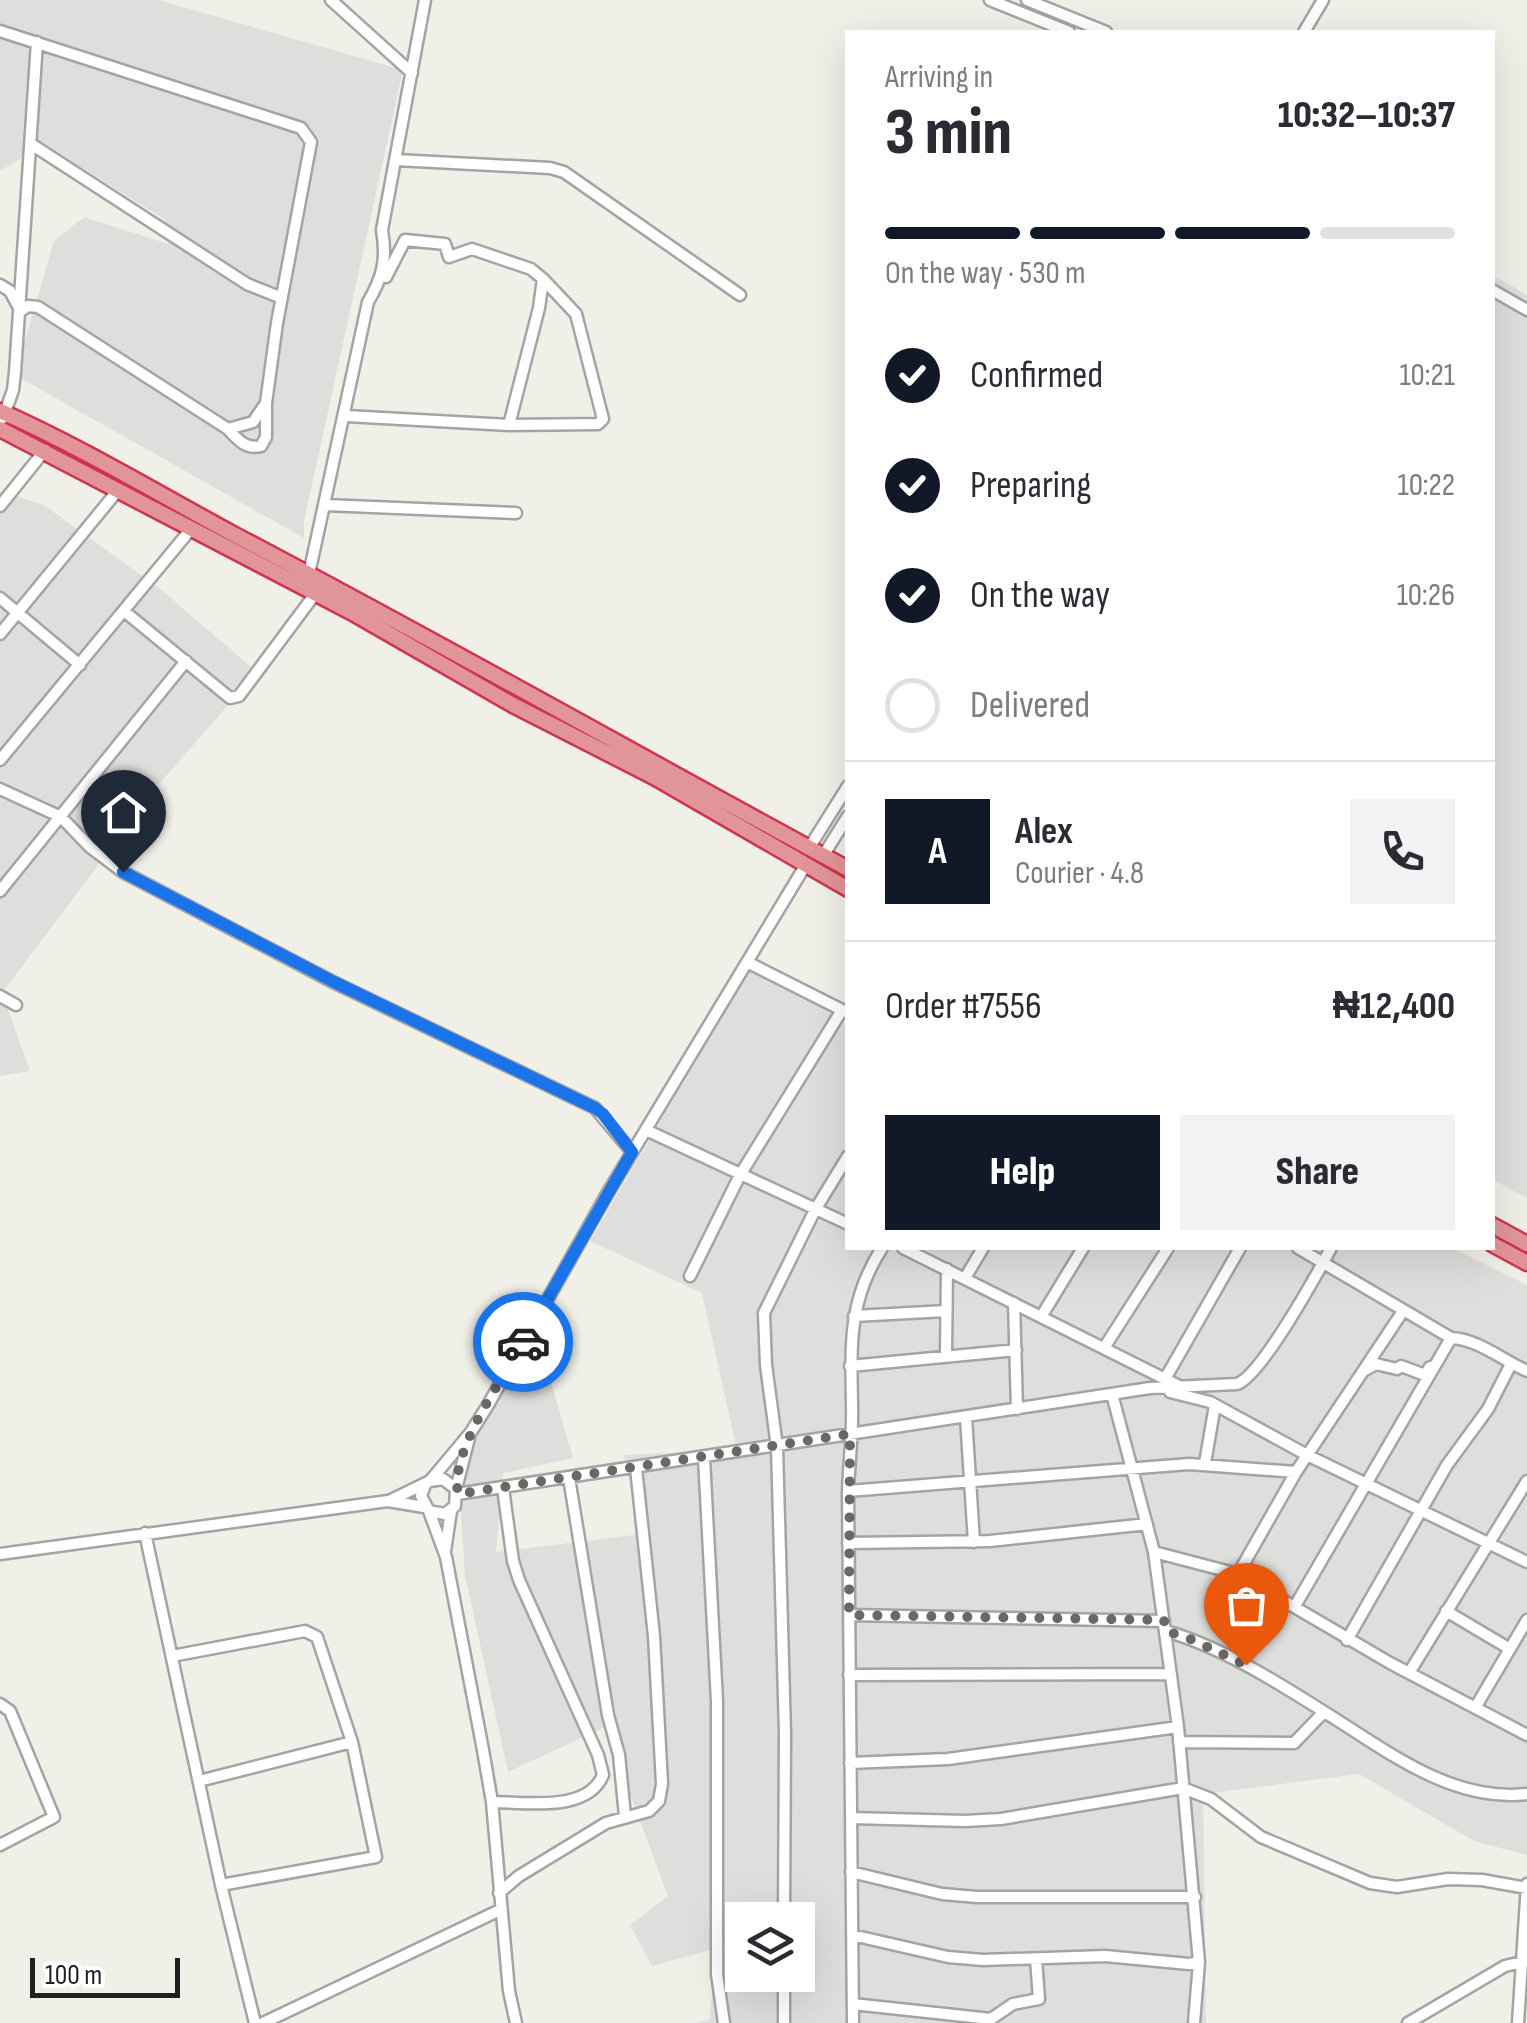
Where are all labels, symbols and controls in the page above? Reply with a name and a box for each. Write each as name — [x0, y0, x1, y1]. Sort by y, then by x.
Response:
text: Arriving in — [885, 58, 993, 97]
text: 10:32–10:37 — [1278, 93, 1455, 138]
text: 3 min — [885, 95, 1012, 173]
text: On the way · 530 m — [885, 254, 1085, 293]
icon: check — [885, 348, 940, 403]
text: Confirmed — [970, 353, 1103, 398]
text: 10:21 — [1399, 356, 1455, 395]
icon: check — [885, 458, 940, 513]
text: Preparing — [970, 463, 1091, 508]
text: 10:22 — [1397, 466, 1455, 505]
icon: check — [885, 568, 940, 623]
text: On the way — [970, 573, 1110, 618]
text: 10:26 — [1397, 576, 1455, 615]
text: Delivered — [970, 683, 1090, 728]
pin — [81, 770, 166, 873]
icon: home — [96, 785, 151, 840]
button: phone — [1350, 799, 1455, 904]
text: Alex — [1015, 809, 1073, 854]
text: A — [928, 829, 947, 874]
text: Courier · 4.8 — [1015, 854, 1144, 893]
text: Order #7556 — [885, 984, 1042, 1029]
text: ₦12,400 — [1333, 984, 1455, 1029]
button: Help — [885, 1115, 1160, 1230]
button: Share — [1180, 1115, 1455, 1230]
courier — [473, 1292, 573, 1392]
icon: car — [496, 1315, 551, 1370]
pin — [1204, 1563, 1289, 1666]
icon: bag — [1219, 1578, 1274, 1633]
map controls — [725, 1902, 815, 1992]
button: layers — [725, 1902, 815, 1992]
scale bar — [30, 1953, 180, 1998]
text: 100 m — [45, 1959, 102, 1992]

